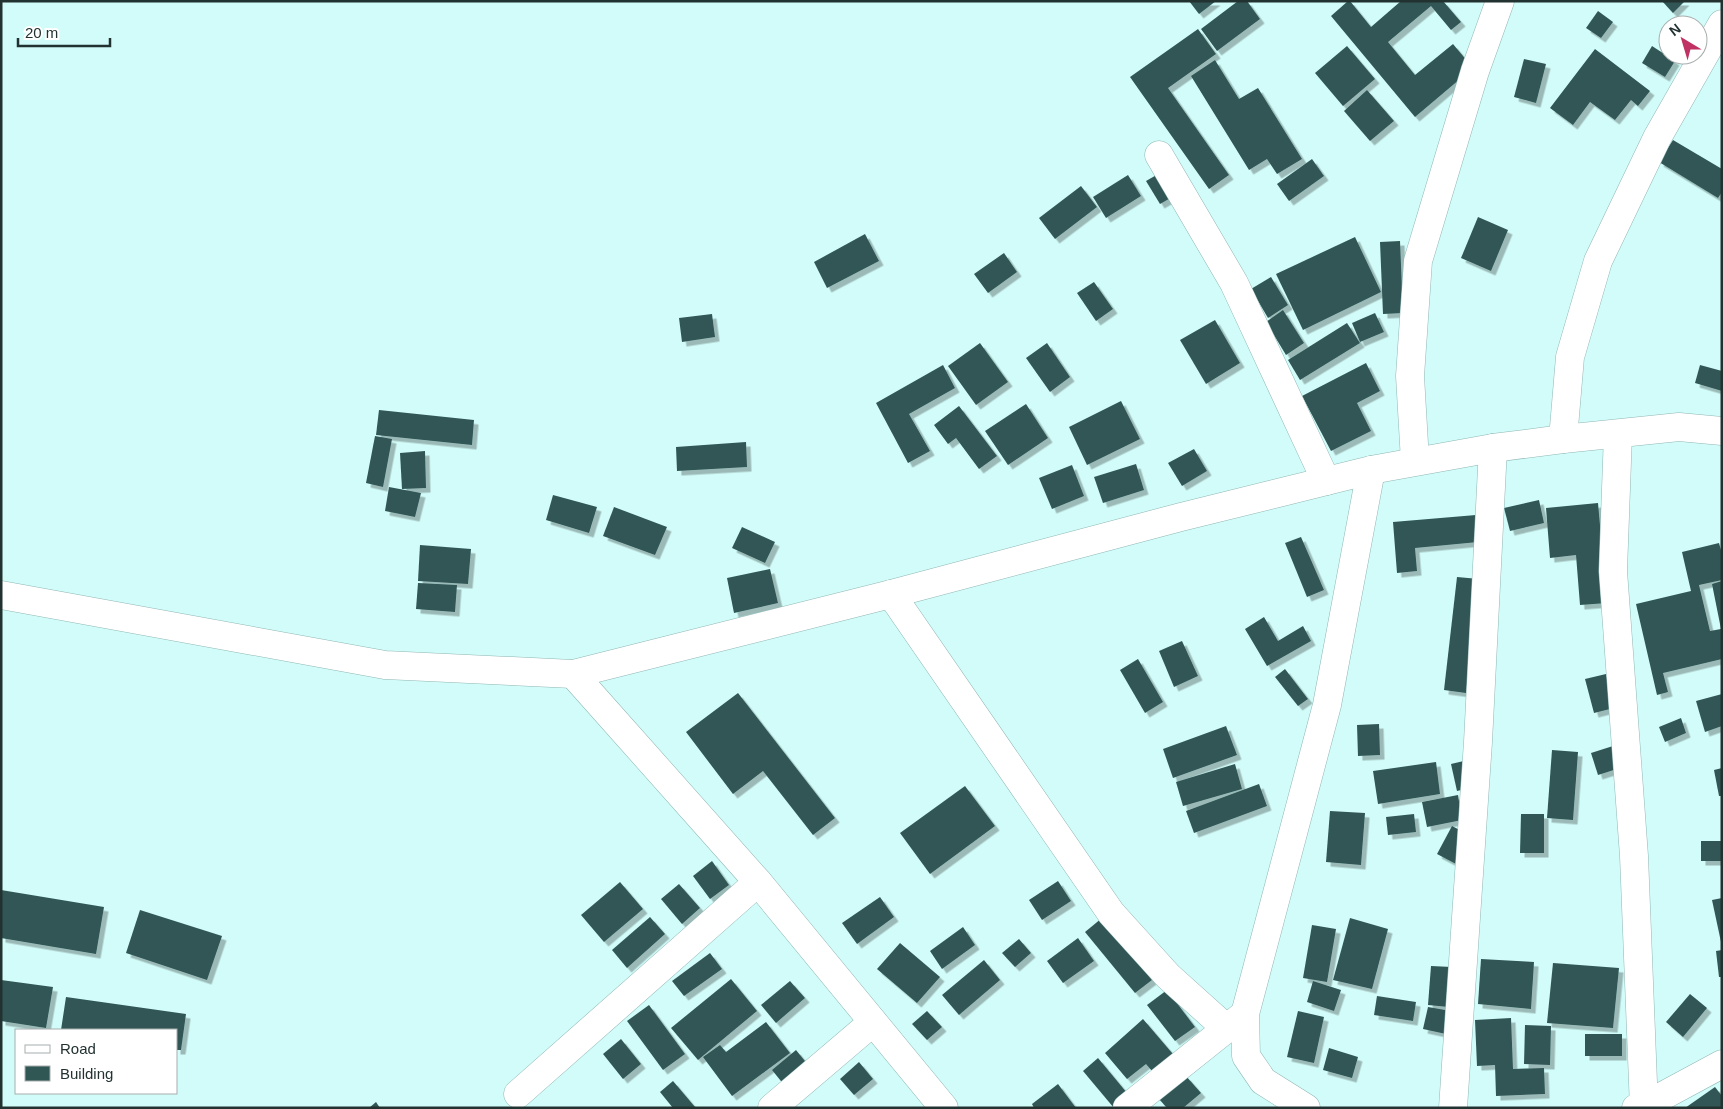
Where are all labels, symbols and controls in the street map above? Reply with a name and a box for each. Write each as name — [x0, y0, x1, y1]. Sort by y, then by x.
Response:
scale bar — [18, 15, 110, 47]
north arrow — [1658, 15, 1708, 65]
text: N — [1666, 20, 1684, 39]
text: 20 m — [25, 24, 58, 41]
legend — [15, 1029, 178, 1094]
text: Road — [60, 1040, 96, 1057]
text: Building — [60, 1065, 113, 1082]

